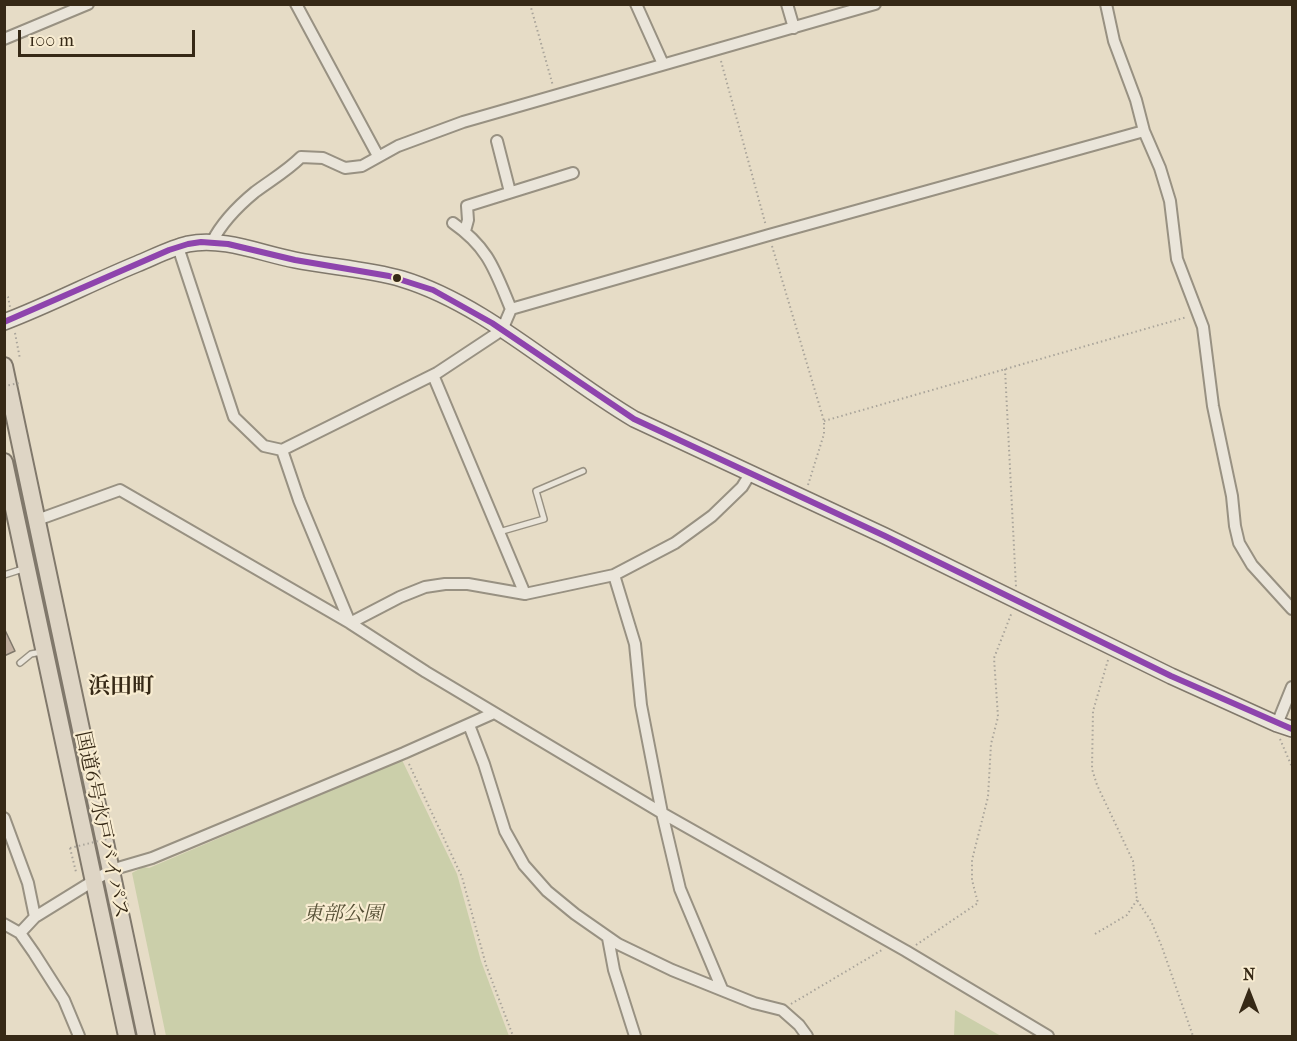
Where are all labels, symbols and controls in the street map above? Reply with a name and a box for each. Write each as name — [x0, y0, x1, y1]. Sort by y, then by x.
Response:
scale bar — [21, 18, 198, 56]
text: 100 m — [29, 30, 74, 51]
unlabelled marker — [391, 272, 403, 284]
district label: 浜田町 — [88, 675, 154, 701]
street label: 国道6号水戸バイパス — [69, 729, 133, 921]
park label: 東部公園 — [303, 903, 383, 927]
north arrow — [1219, 963, 1279, 1023]
text: N — [1243, 965, 1255, 984]

